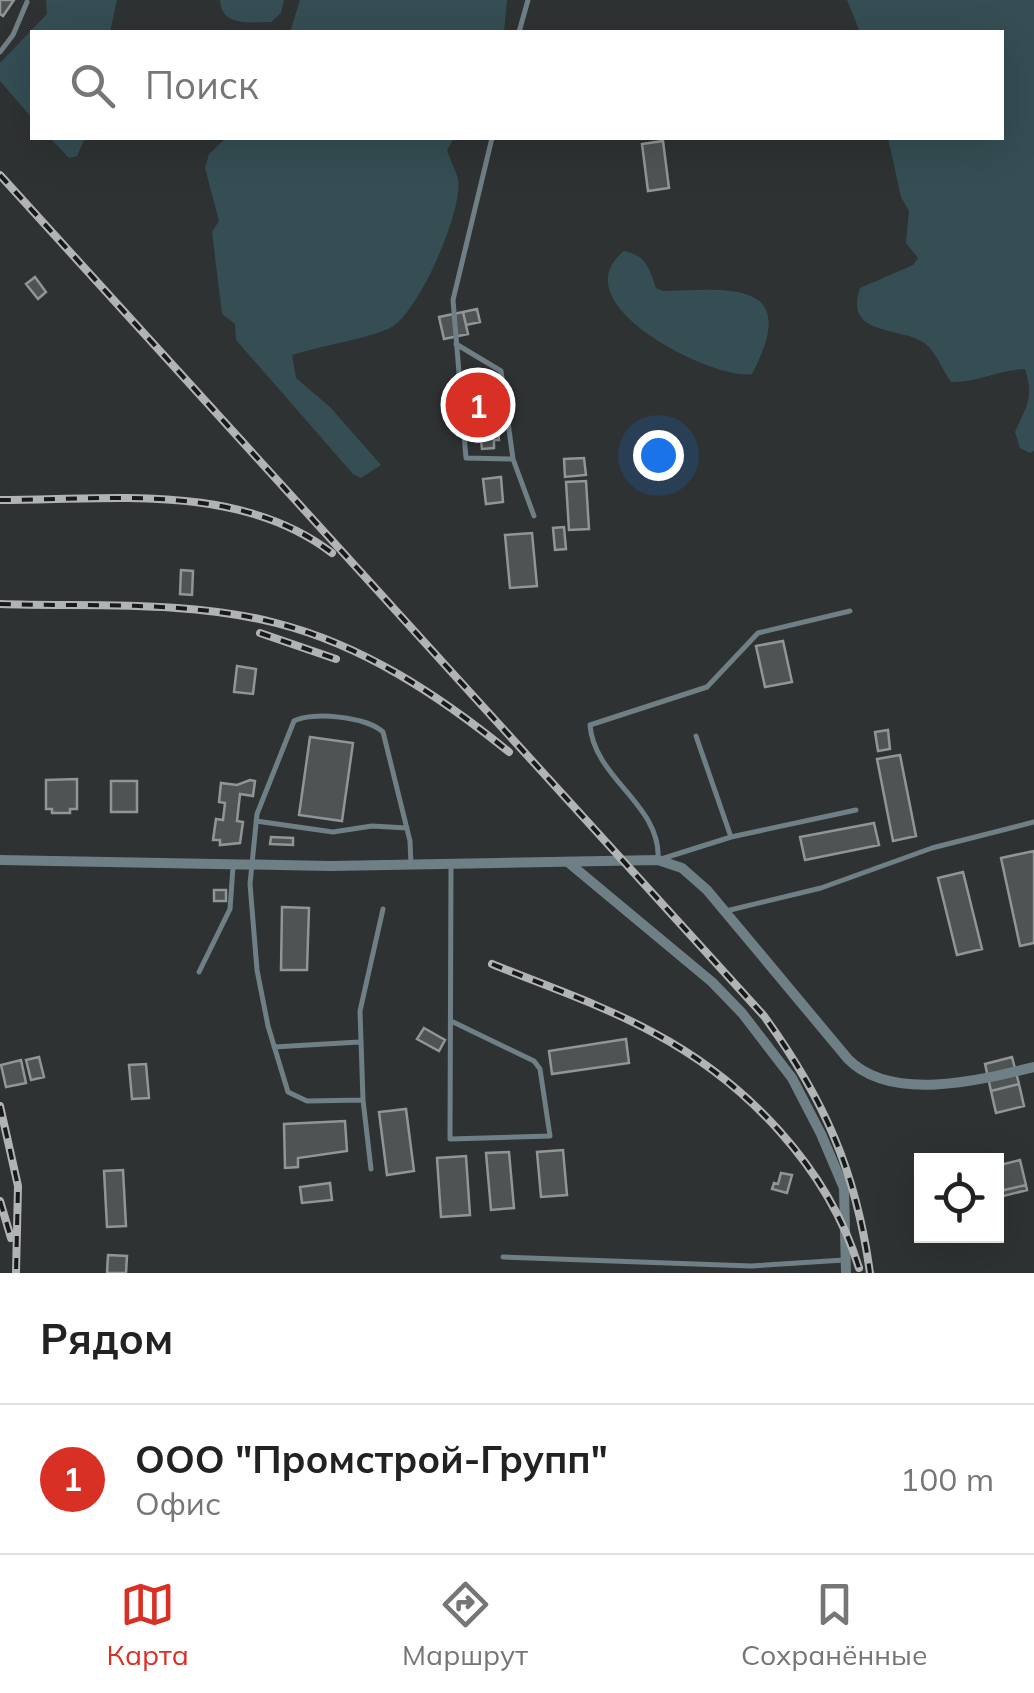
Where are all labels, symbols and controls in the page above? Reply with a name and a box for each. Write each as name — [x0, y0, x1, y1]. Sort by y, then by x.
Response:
search box — [30, 30, 1004, 140]
icon: search — [65, 58, 120, 113]
text: Поиск — [145, 61, 258, 109]
pin: 1 — [446, 368, 510, 442]
your location — [633, 430, 684, 481]
map controls — [914, 1153, 1004, 1243]
button: locate — [914, 1153, 1004, 1243]
text: Рядом — [40, 1312, 173, 1365]
text: ООО "Промстрой-Групп" — [135, 1435, 608, 1483]
text: 1 — [63, 1459, 82, 1499]
text: 100 m — [900, 1459, 994, 1499]
text: Офис — [135, 1483, 221, 1523]
tab: Карта — [107, 1577, 189, 1672]
tab: Маршрут — [402, 1577, 528, 1672]
tab: Сохранённые — [741, 1577, 927, 1672]

